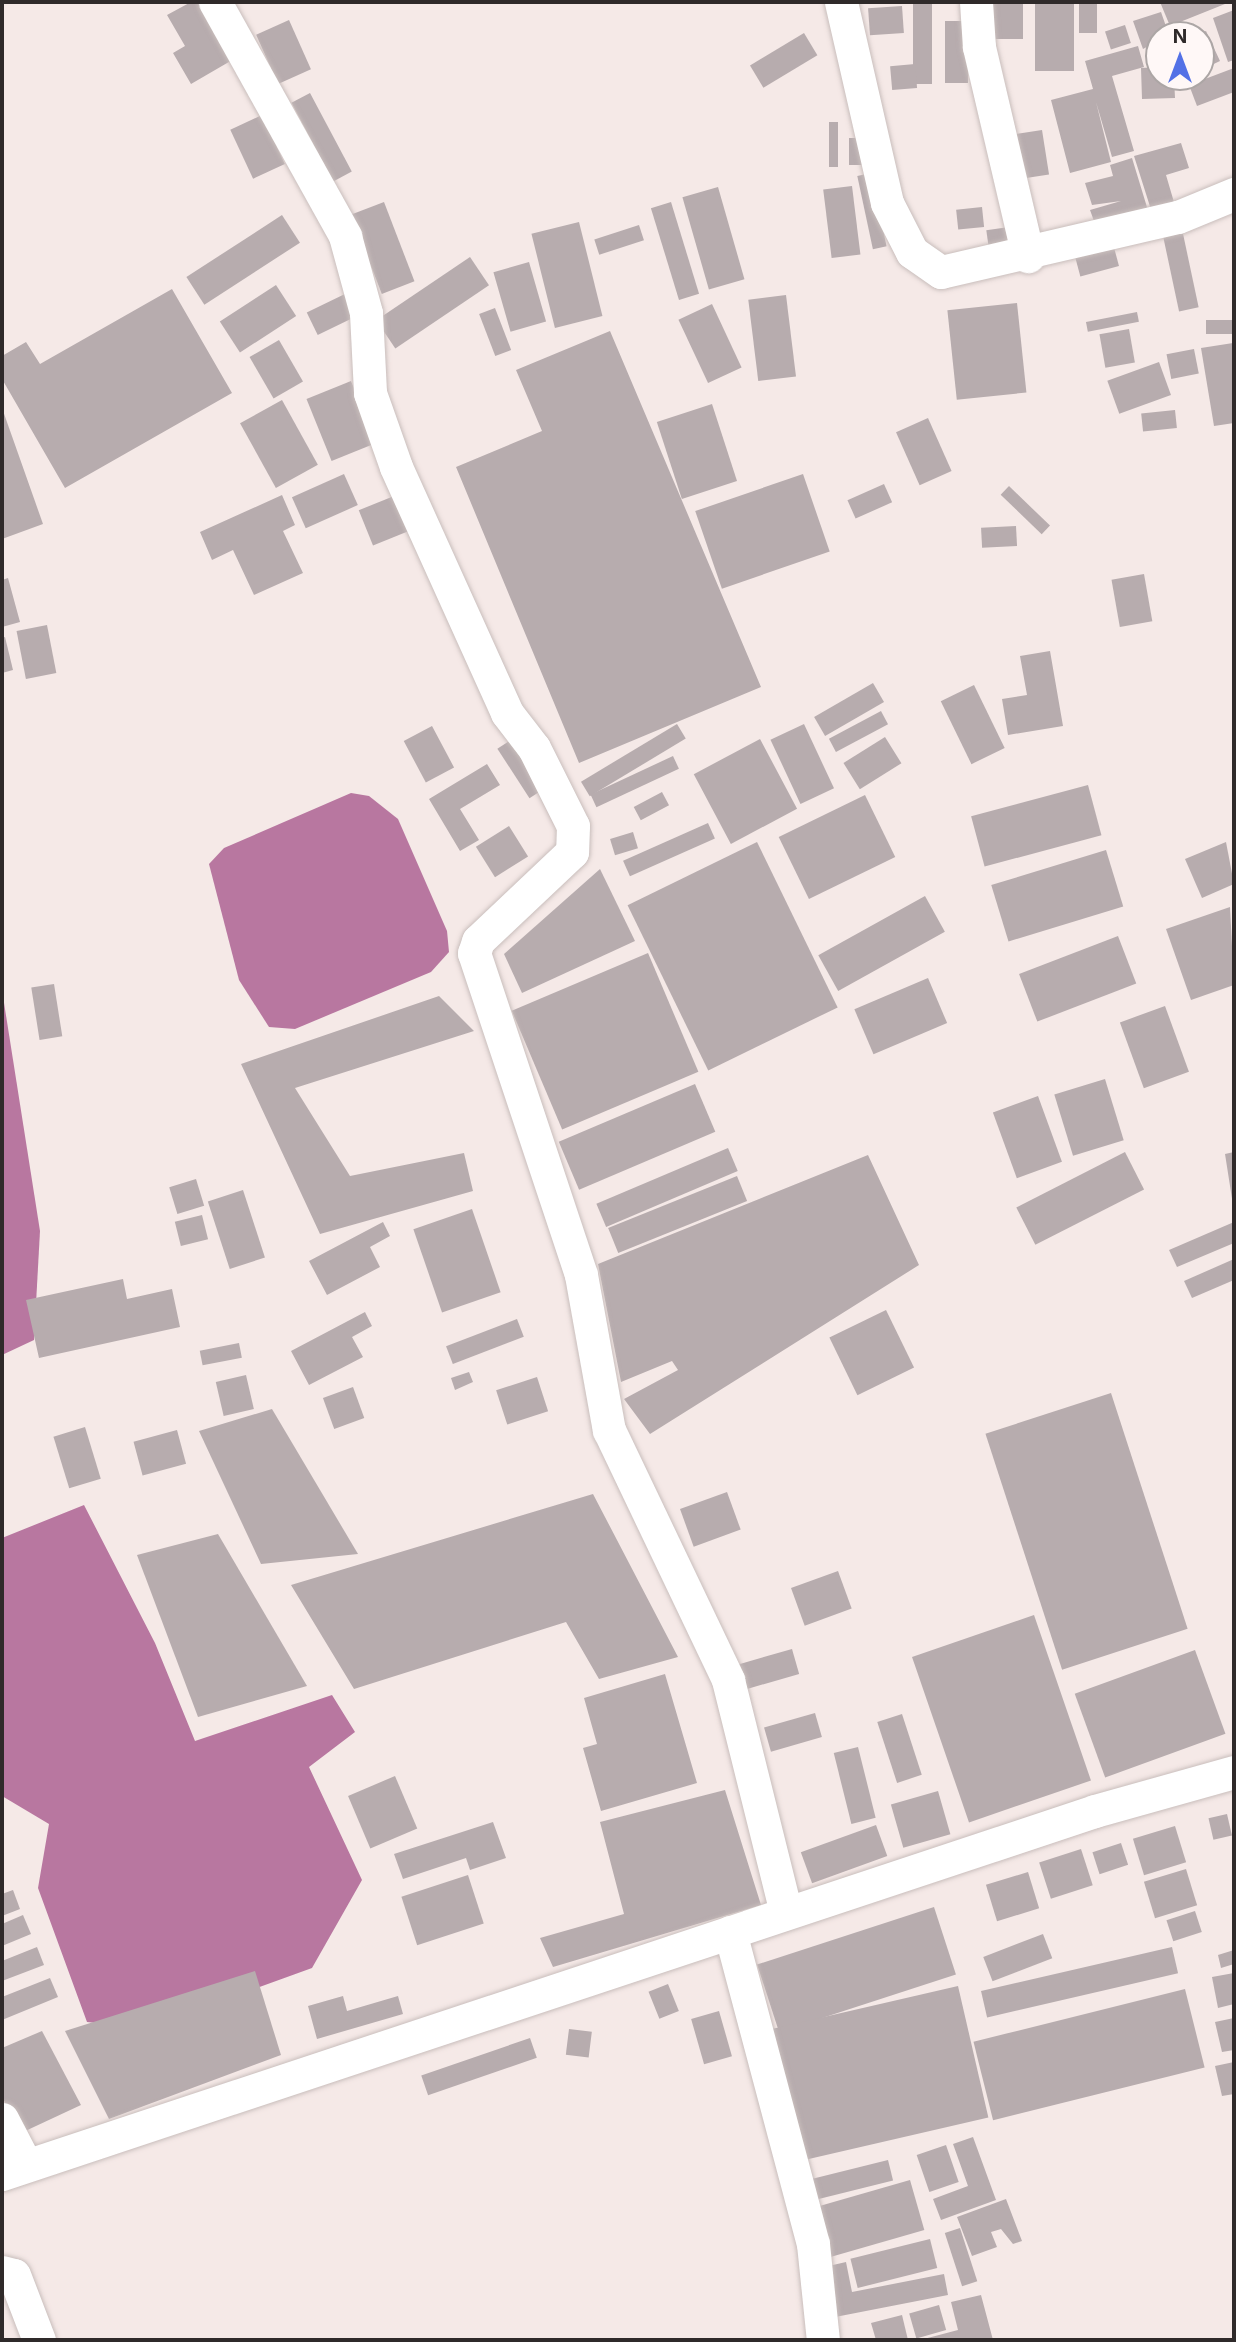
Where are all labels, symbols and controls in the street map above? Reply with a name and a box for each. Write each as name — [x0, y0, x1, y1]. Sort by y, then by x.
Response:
north arrow — [1145, 21, 1215, 91]
text: N — [1173, 25, 1187, 48]

